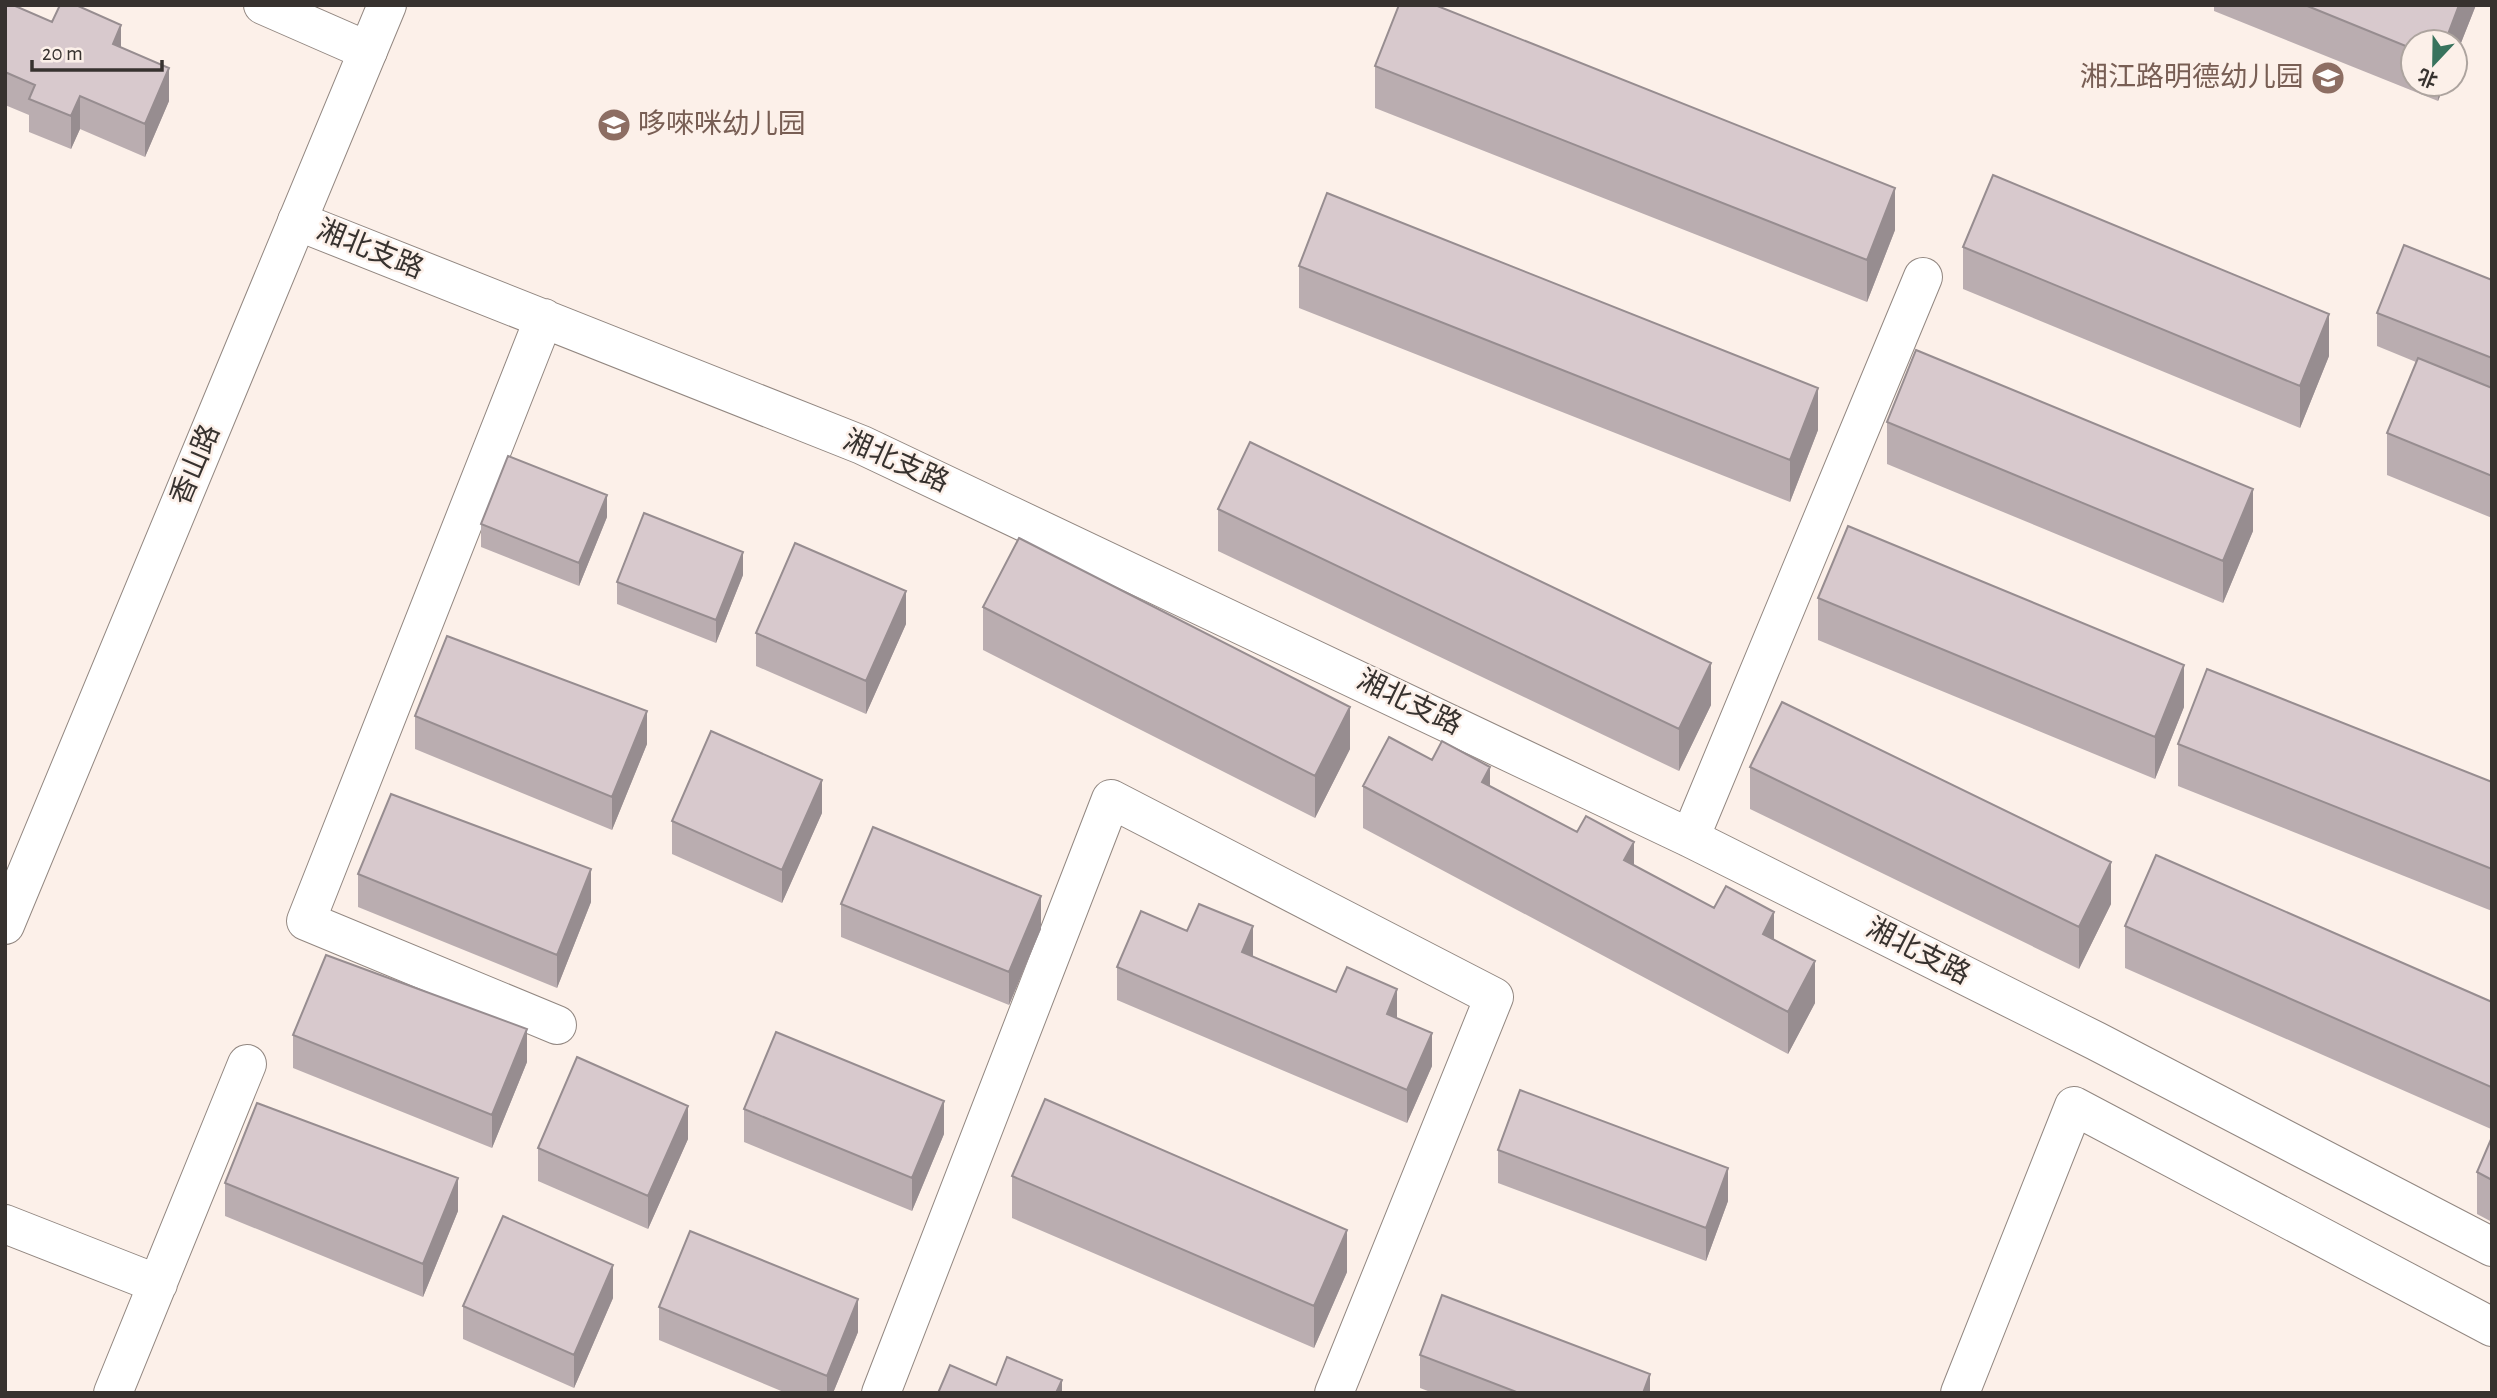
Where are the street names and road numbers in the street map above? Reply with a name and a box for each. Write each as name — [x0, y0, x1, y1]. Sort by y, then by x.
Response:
street label: 湘北支路 — [313, 214, 428, 284]
street label: 香山路 — [165, 420, 225, 509]
street label: 湘北支路 — [839, 425, 954, 498]
street label: 湘北支路 — [1353, 664, 1466, 740]
street label: 湘北支路 — [1862, 912, 1975, 990]

